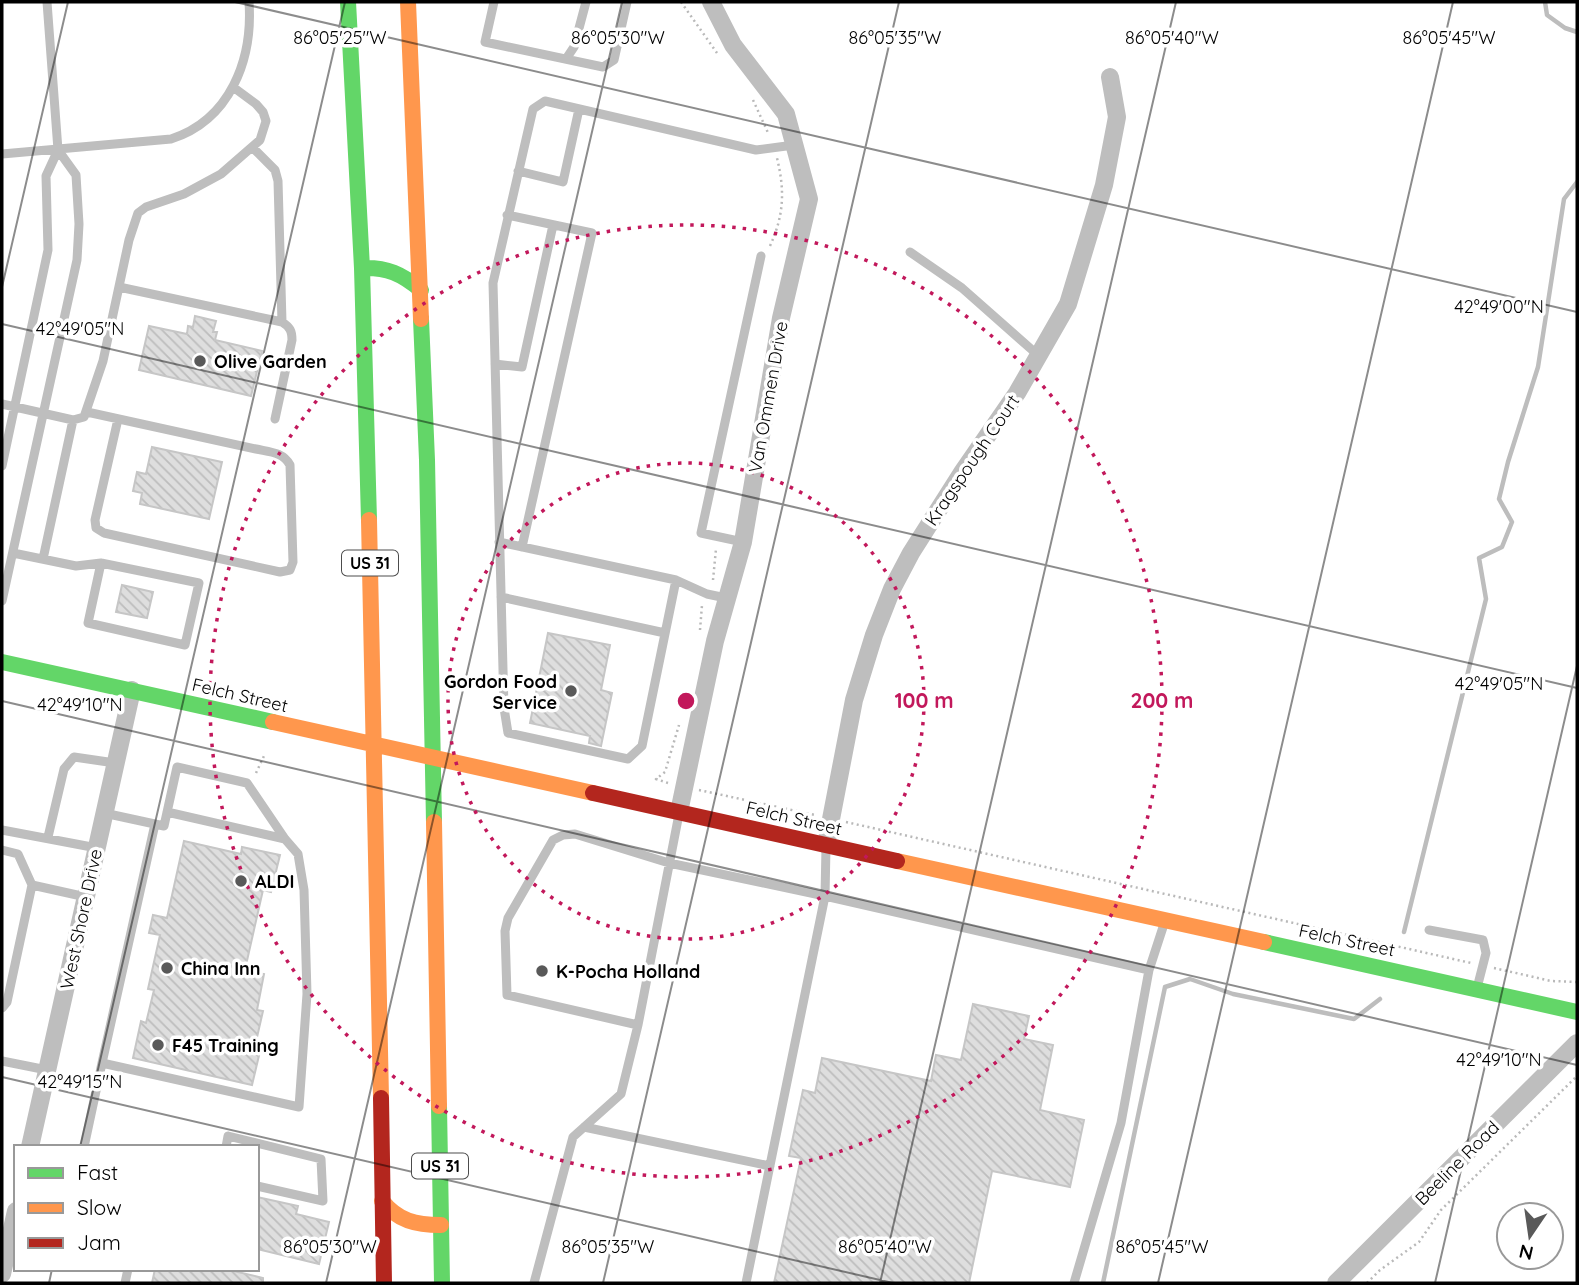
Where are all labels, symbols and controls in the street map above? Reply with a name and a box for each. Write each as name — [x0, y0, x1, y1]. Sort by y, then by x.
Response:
text: 86°05'25"W — [293, 26, 387, 49]
text: 86°05'30"W — [571, 26, 665, 49]
text: 86°05'35"W — [849, 26, 941, 49]
text: 86°05'40"W — [1125, 26, 1219, 49]
text: 86°05'45"W — [1402, 26, 1496, 49]
text: 42°49'00"N — [1454, 295, 1544, 318]
text: 42°49'05"N — [36, 317, 124, 340]
street label: Van Ommen Drive — [743, 319, 793, 475]
place label: Olive Garden — [214, 350, 327, 373]
marker: Olive Garden — [192, 353, 208, 369]
street label: Kragspough Court — [920, 390, 1024, 530]
road number: US 31 — [342, 550, 398, 576]
place label: Gordon Food Service — [444, 670, 557, 714]
text: 42°49'05"N — [1455, 672, 1543, 695]
street label: Felch Street — [190, 673, 290, 717]
marker: Gordon Food Service — [563, 683, 579, 699]
text: 100 m — [894, 687, 954, 713]
text: 200 m — [1131, 687, 1193, 713]
centre of rings — [674, 689, 698, 713]
text: 42°49'10"N — [37, 693, 123, 716]
street label: Felch Street — [744, 796, 844, 840]
street label: West Shore Drive — [55, 847, 107, 991]
place label: ALDI — [255, 870, 294, 893]
marker: ALDI — [233, 873, 249, 889]
street label: Felch Street — [1297, 919, 1397, 961]
place label: China Inn — [181, 957, 261, 980]
marker: China Inn — [159, 960, 175, 976]
place label: K-Pocha Holland — [556, 960, 700, 983]
marker: K-Pocha Holland — [534, 963, 550, 979]
place label: F45 Training — [172, 1034, 279, 1057]
marker: F45 Training — [150, 1037, 166, 1053]
text: 42°49'10"N — [1456, 1048, 1542, 1071]
text: 42°49'15"N — [38, 1070, 122, 1093]
street label: Beeline Road — [1410, 1116, 1504, 1210]
legend — [14, 1145, 259, 1271]
road number: US 31 — [412, 1154, 468, 1178]
text: Fast — [77, 1159, 118, 1185]
text: Slow — [77, 1194, 122, 1220]
north arrow — [1495, 1201, 1565, 1271]
text: Jam — [77, 1229, 121, 1255]
text: 86°05'30"W — [283, 1235, 377, 1258]
text: 86°05'35"W — [562, 1235, 654, 1258]
text: 86°05'40"W — [838, 1235, 932, 1258]
text: 86°05'45"W — [1115, 1235, 1209, 1258]
text: N — [1517, 1239, 1536, 1266]

